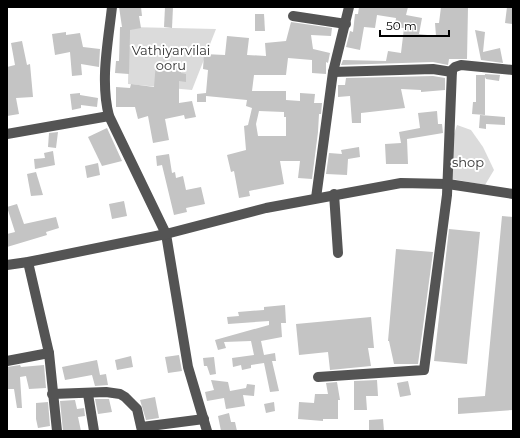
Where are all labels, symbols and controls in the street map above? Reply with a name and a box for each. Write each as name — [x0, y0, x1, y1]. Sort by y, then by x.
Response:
scale bar — [380, 12, 449, 38]
text: 50 m — [386, 18, 417, 33]
park label: Vathiyarvilai ooru — [132, 42, 210, 73]
park label: shop — [452, 154, 484, 170]

